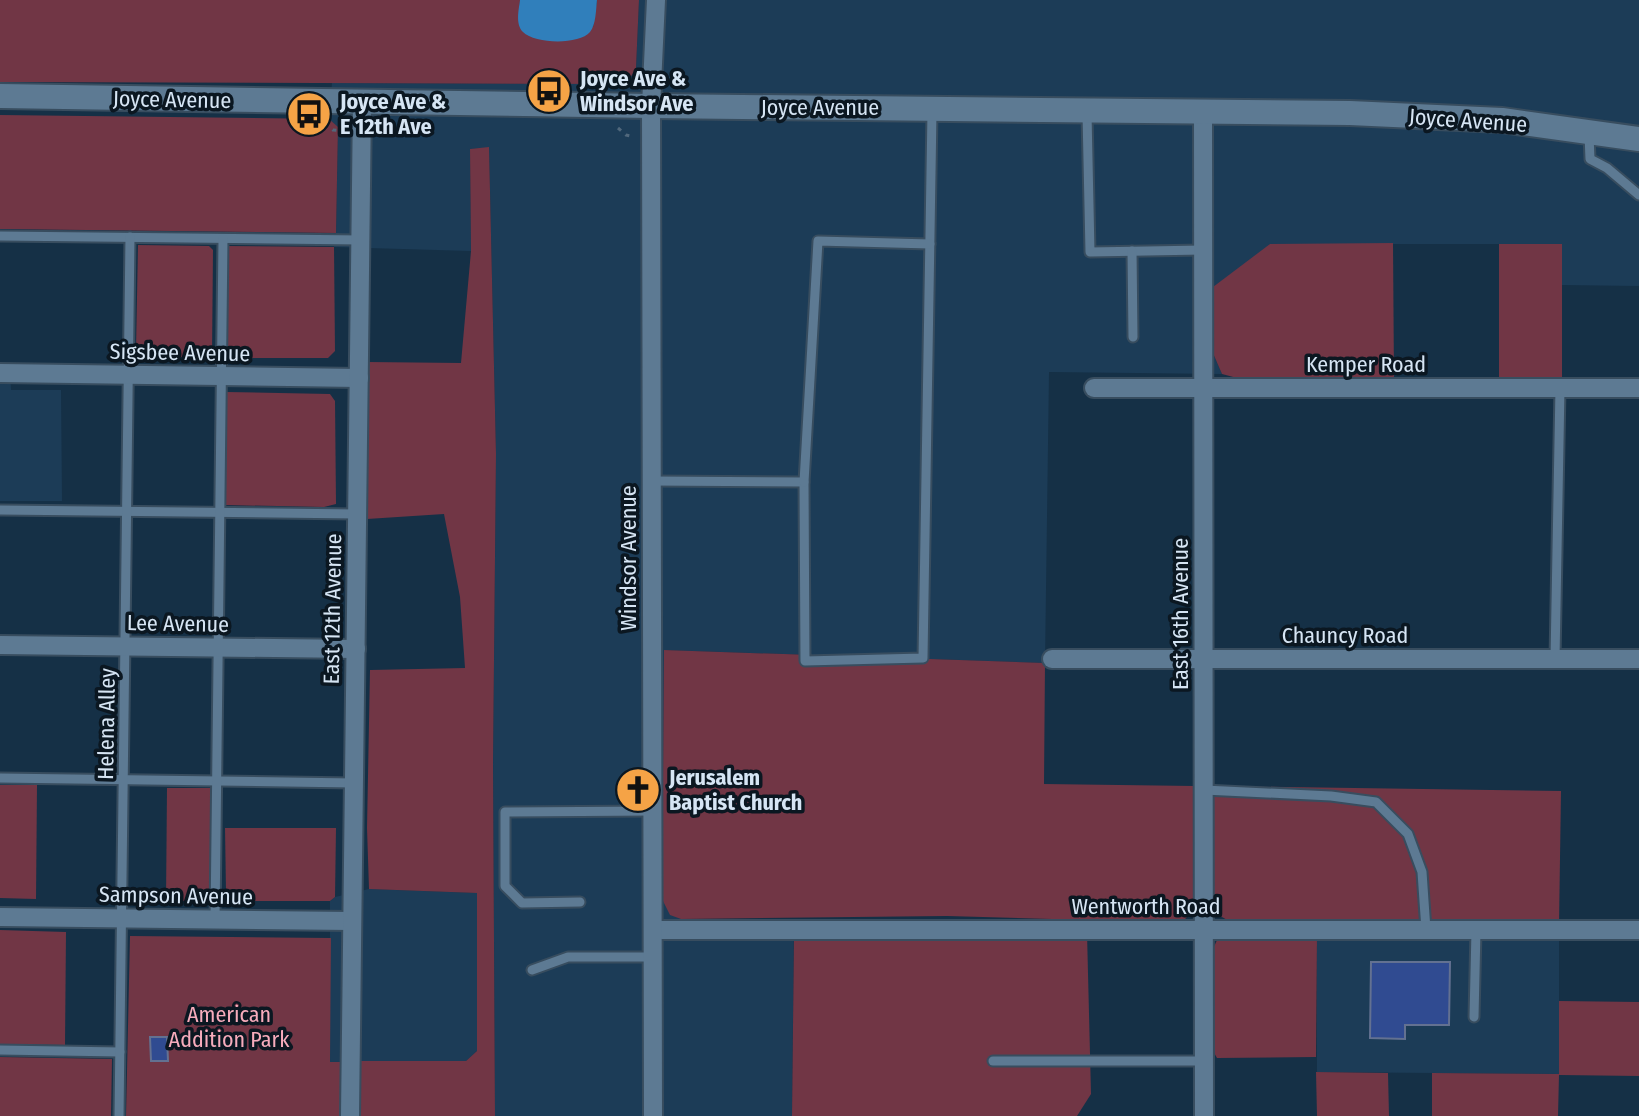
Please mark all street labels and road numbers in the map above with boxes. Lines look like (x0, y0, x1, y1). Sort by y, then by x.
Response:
street label: Joyce Avenue (113, 85, 231, 114)
street label: Joyce Avenue (761, 94, 879, 121)
street label: Joyce Avenue (1408, 103, 1528, 138)
street label: Sigsbee Avenue (109, 338, 251, 367)
street label: Kemper Road (1306, 351, 1426, 378)
street label: Windsor Avenue (615, 485, 642, 631)
street label: East 12th Avenue (318, 533, 347, 685)
street label: East 16th Avenue (1167, 538, 1194, 690)
street label: Lee Avenue (127, 609, 229, 638)
street label: Chauncy Road (1282, 622, 1408, 649)
street label: Helena Alley (92, 668, 121, 780)
street label: Sampson Avenue (99, 881, 253, 910)
street label: Wentworth Road (1071, 893, 1221, 920)

